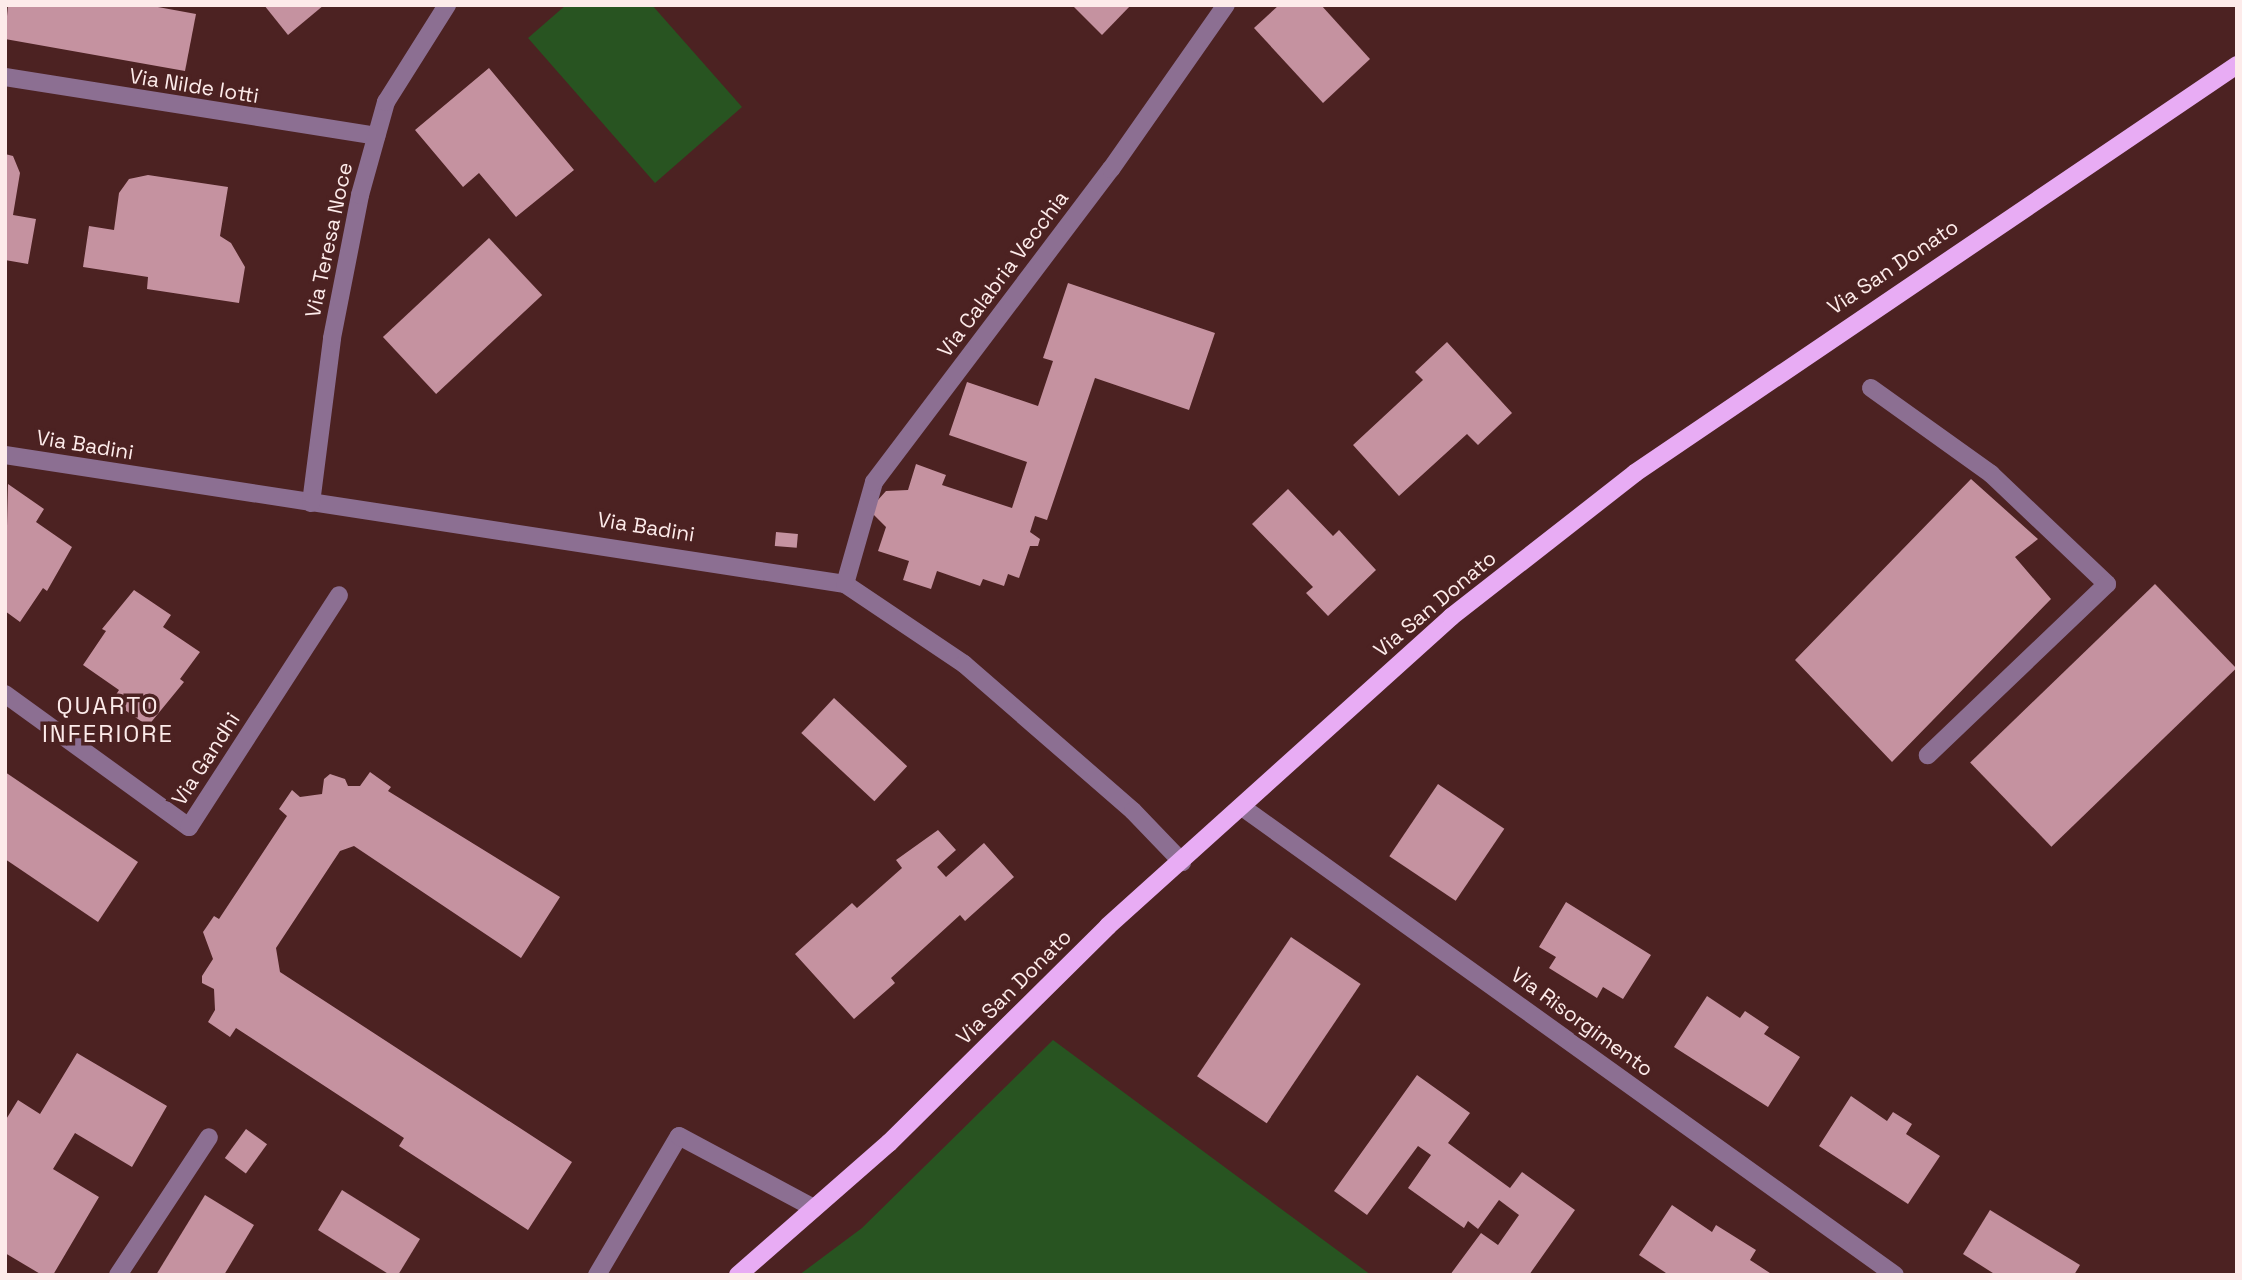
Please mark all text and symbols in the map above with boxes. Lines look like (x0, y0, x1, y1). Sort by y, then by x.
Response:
street label: Via Nilde Iotti (127, 63, 261, 109)
street label: Via Teresa Noce (300, 160, 358, 320)
street label: Via Calabria Vecchia (932, 186, 1074, 362)
street label: Via San Donato (1823, 214, 1963, 320)
street label: Via Badini (35, 425, 135, 465)
street label: Via Badini (596, 507, 696, 547)
street label: Via San Donato (1369, 545, 1501, 663)
district label: QUARTO INFERIORE (43, 692, 173, 748)
street label: Via Gandhi (167, 708, 245, 810)
street label: Via San Donato (951, 924, 1077, 1050)
street label: Via Risorgimento (1506, 962, 1658, 1082)

